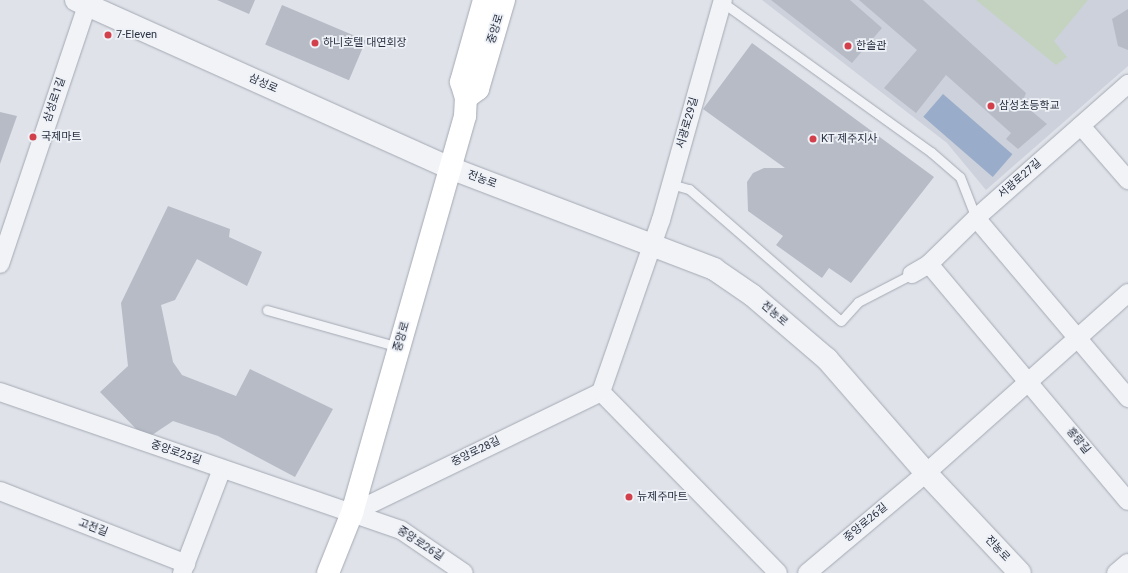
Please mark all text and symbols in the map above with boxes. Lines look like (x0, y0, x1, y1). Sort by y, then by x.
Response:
street label: 중앙로 (485, 13, 507, 45)
place label: 7-Eleven (116, 28, 157, 42)
marker: 7-Eleven (103, 30, 113, 40)
place label: 하니호텔 대연회장 (323, 36, 407, 50)
marker: 하니호텔 대연회장 (310, 38, 320, 48)
place label: 한솔관 (856, 39, 886, 53)
marker: 한솔관 (843, 41, 853, 51)
street label: 삼성로 (246, 72, 280, 96)
street label: 삼성로1길 (41, 76, 69, 124)
street label: 서광로29길 (674, 96, 702, 150)
place label: 삼성초등학교 (999, 99, 1060, 113)
marker: 삼성초등학교 (986, 101, 996, 111)
place label: 국제마트 (41, 130, 81, 144)
marker: 국제마트 (28, 132, 38, 142)
place label: KT 제주지사 (821, 132, 878, 146)
marker: KT 제주지사 (808, 134, 818, 144)
street label: 서광로27길 (996, 157, 1044, 201)
street label: 전농로 (465, 169, 499, 191)
street label: 전농로 (758, 299, 790, 329)
street label: 중앙로 (391, 321, 413, 353)
street label: 홍랑길 (1063, 425, 1093, 457)
street label: 중앙로28길 (449, 434, 503, 470)
street label: 중앙로25길 (149, 438, 203, 468)
place label: 뉴제주마트 (637, 490, 688, 504)
marker: 뉴제주마트 (624, 492, 634, 502)
street label: 중앙로26길 (842, 501, 890, 545)
street label: 고전길 (76, 516, 110, 540)
street label: 중앙로26길 (394, 524, 446, 564)
street label: 전농로 (982, 533, 1012, 565)

